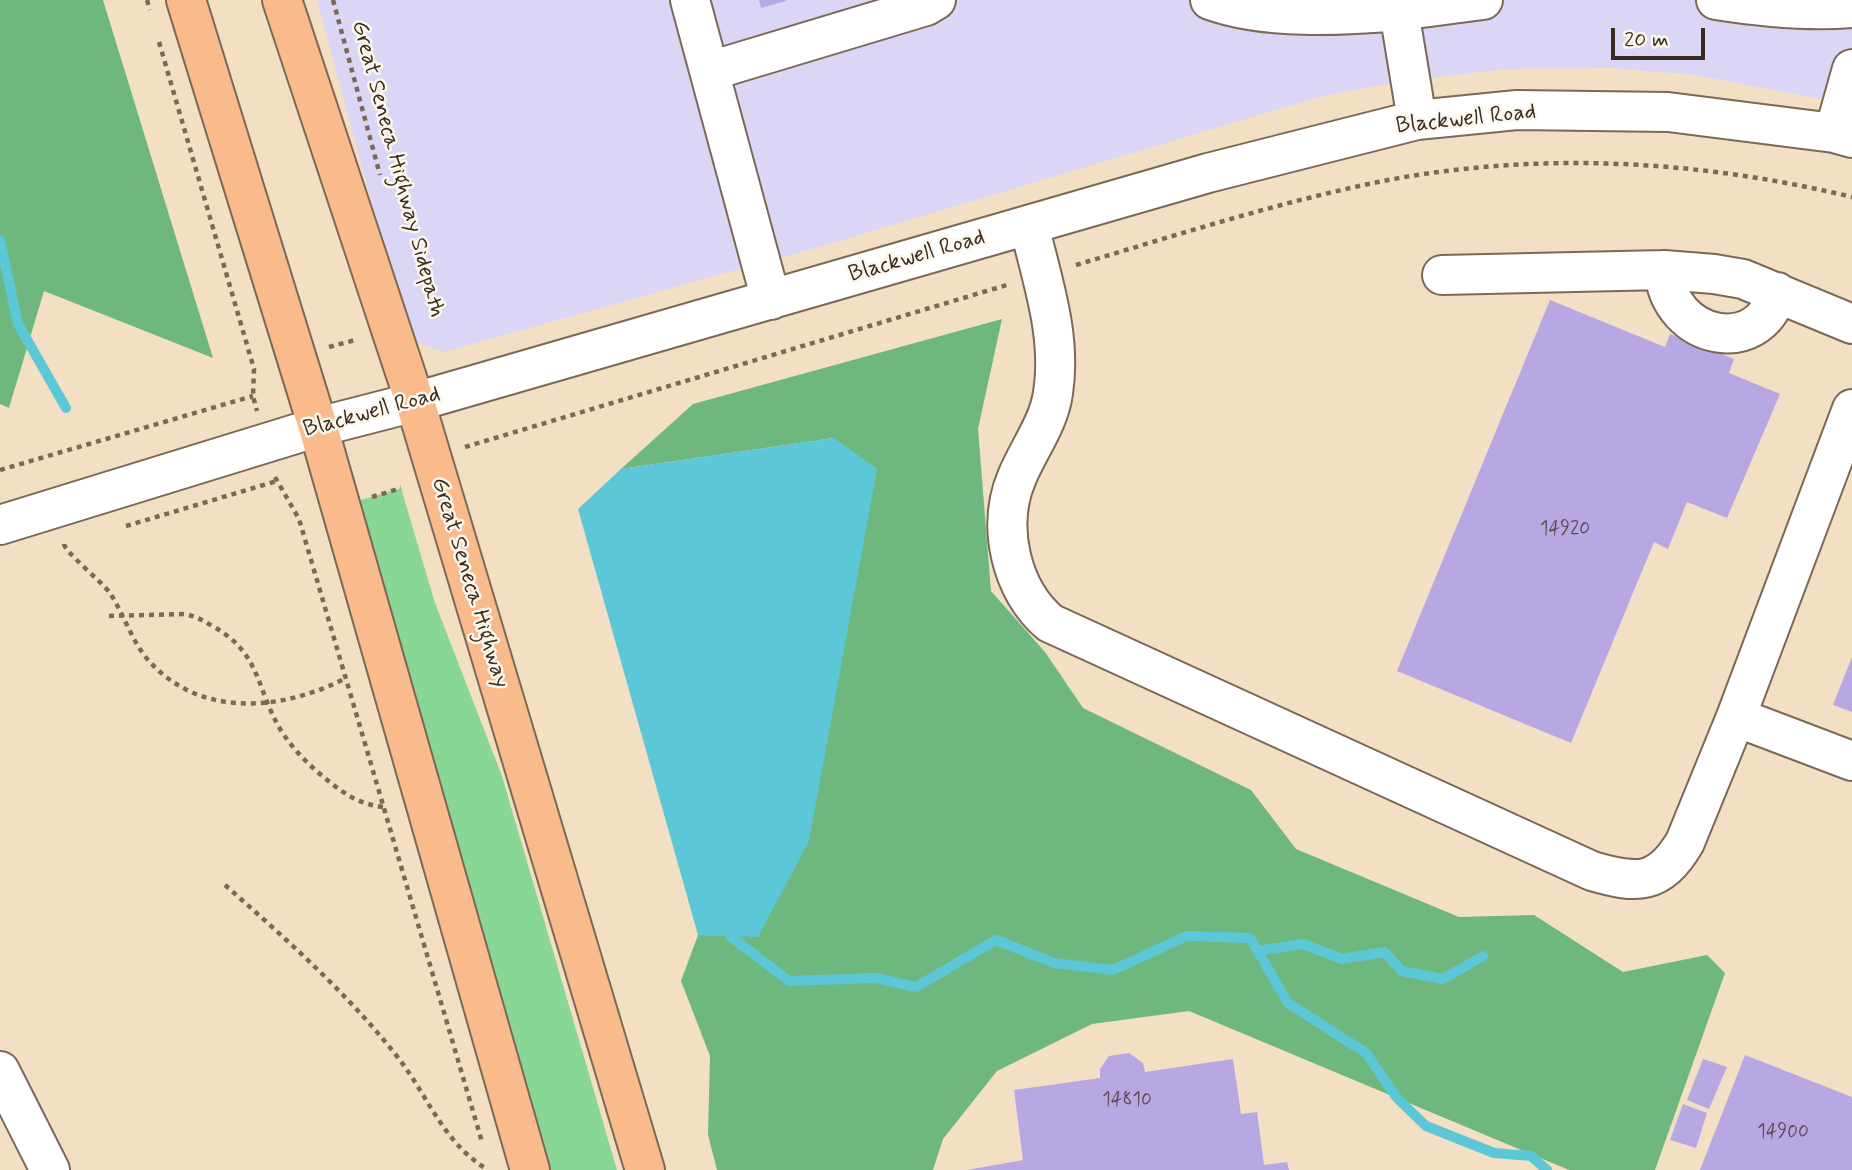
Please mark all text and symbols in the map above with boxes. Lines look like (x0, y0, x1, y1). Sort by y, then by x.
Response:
scale bar (1614, 14, 1708, 58)
street label: Great Seneca Highway Sidepath (344, 18, 450, 320)
text: 20 m (1624, 26, 1669, 54)
street label: Blackwell Road (1395, 99, 1537, 141)
street label: Blackwell Road (846, 224, 988, 290)
street label: Blackwell Road (301, 381, 443, 445)
street label: Great Seneca Highway (424, 474, 514, 692)
house number: 14920 (1540, 519, 1590, 541)
house number: 14810 (1102, 1090, 1152, 1112)
house number: 14900 (1757, 1122, 1809, 1144)

